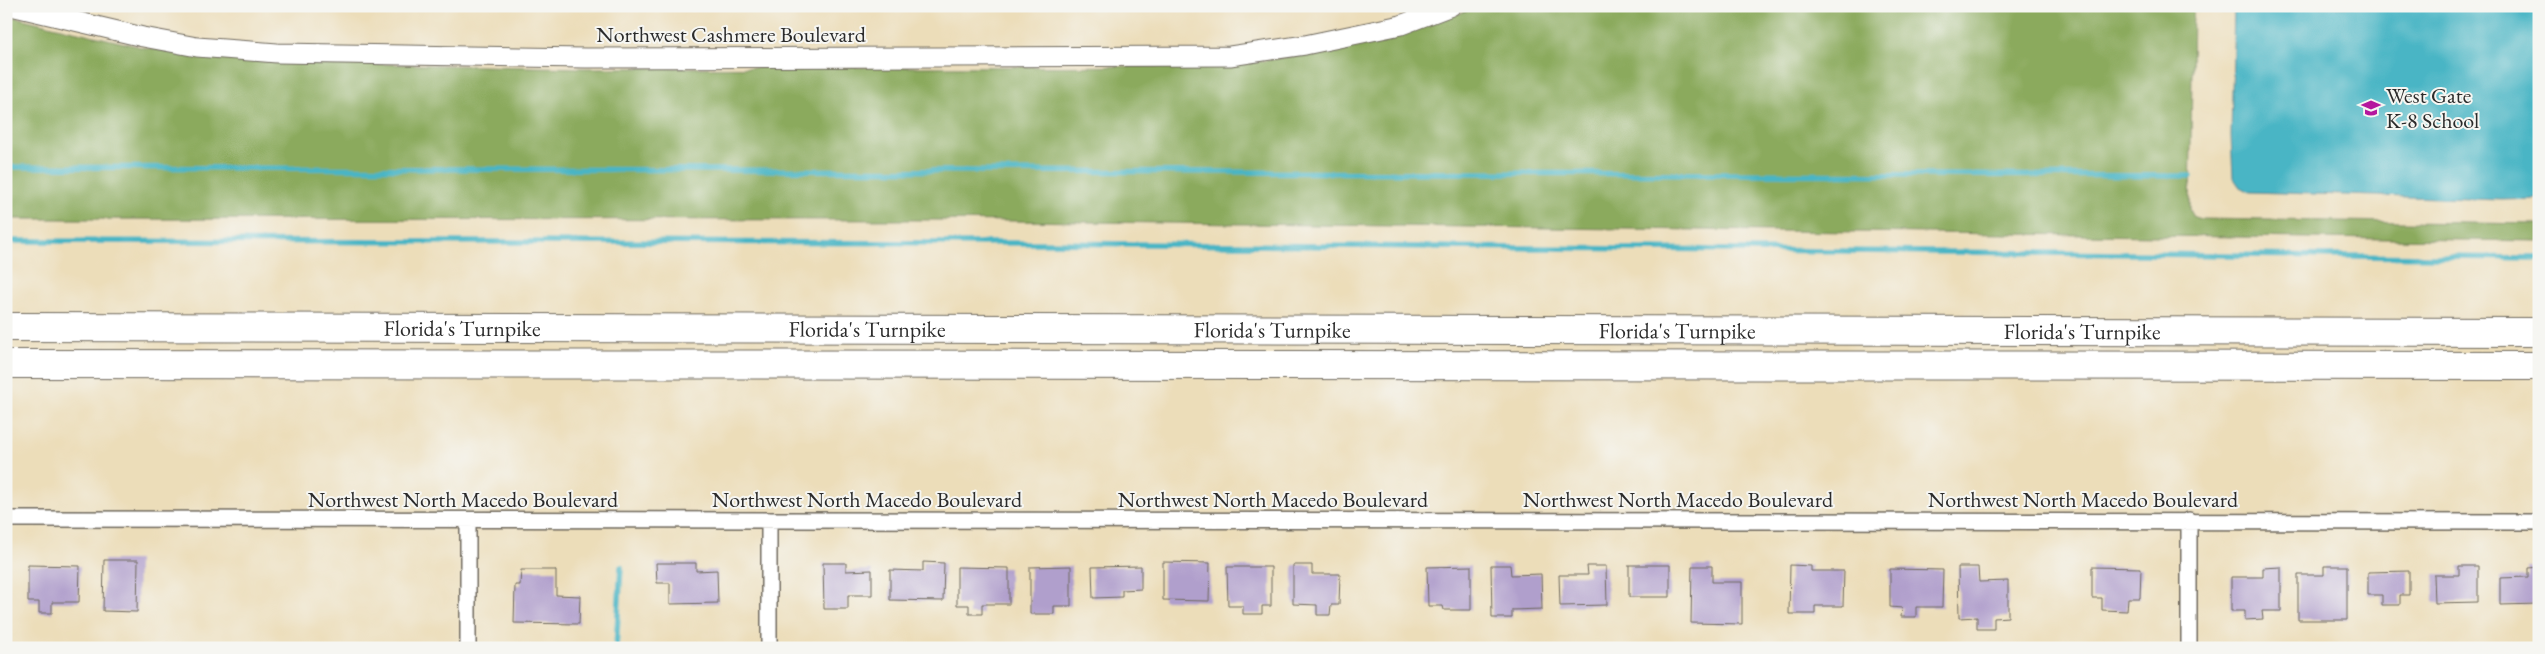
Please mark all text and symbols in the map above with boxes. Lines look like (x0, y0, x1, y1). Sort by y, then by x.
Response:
street label: Northwest Cashmere Boulevard (596, 20, 867, 49)
place label: West Gate K-8 School (2386, 81, 2479, 135)
school or university icon: West Gate K-8 School (2360, 97, 2382, 119)
street label: Florida's Turnpike (383, 314, 541, 343)
street label: Florida's Turnpike (788, 315, 946, 344)
street label: Florida's Turnpike (1193, 315, 1351, 345)
street label: Florida's Turnpike (1598, 316, 1756, 345)
street label: Florida's Turnpike (2003, 317, 2161, 346)
street label: Northwest North Macedo Boulevard (308, 485, 619, 514)
street label: Northwest North Macedo Boulevard (712, 485, 1023, 514)
street label: Northwest North Macedo Boulevard (1118, 485, 1429, 514)
street label: Northwest North Macedo Boulevard (1523, 485, 1834, 514)
street label: Northwest North Macedo Boulevard (1928, 485, 2239, 514)

